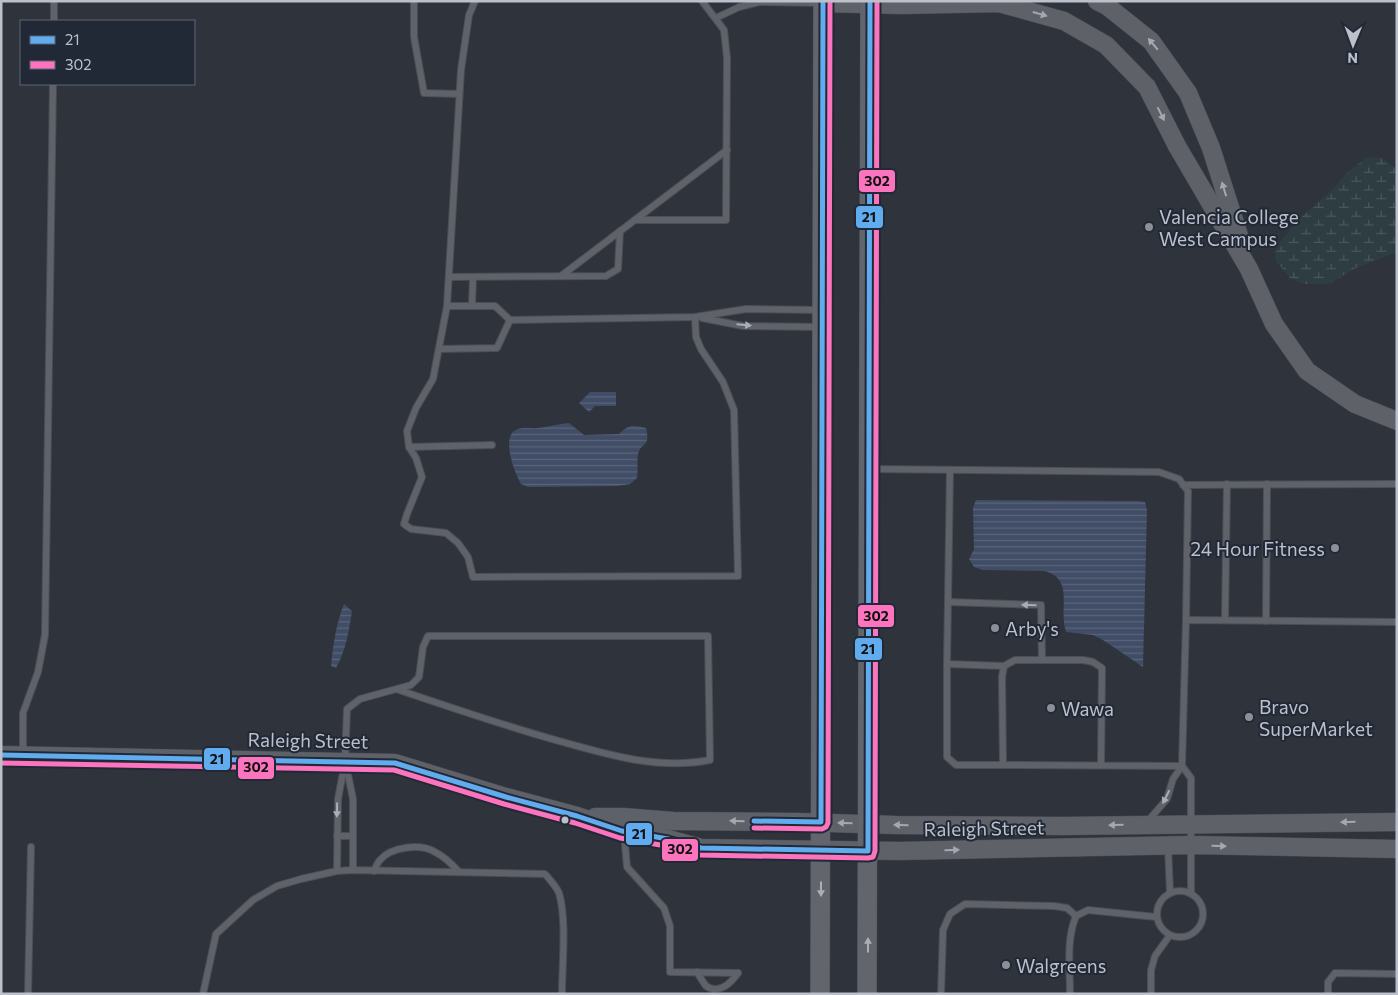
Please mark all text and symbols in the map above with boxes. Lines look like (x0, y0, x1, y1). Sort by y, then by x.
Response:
one-way arrow (1032, 10, 1048, 18)
legend (20, 20, 195, 85)
north arrow (1328, 20, 1378, 70)
text: 21 (65, 30, 80, 48)
one-way arrow (1147, 38, 1158, 51)
text: N (1347, 50, 1358, 67)
text: 302 (65, 55, 92, 73)
one-way arrow (1157, 107, 1165, 121)
line badge: 302 (858, 169, 896, 193)
text: 302 (864, 172, 890, 189)
one-way arrow (1220, 181, 1227, 196)
line badge: 21 (855, 205, 884, 229)
place label: Valencia College West Campus (1159, 205, 1299, 250)
text: 21 (862, 208, 876, 225)
marker: Valencia College West Campus (1143, 221, 1155, 233)
one-way arrow (736, 321, 752, 329)
place label: 24 Hour Fitness (1191, 537, 1325, 560)
marker: 24 Hour Fitness (1329, 542, 1341, 554)
one-way arrow (1021, 600, 1037, 608)
line badge: 302 (857, 604, 895, 628)
text: 302 (863, 607, 889, 624)
place label: Arby's (1005, 617, 1059, 640)
marker: Arby's (989, 622, 1001, 634)
line badge: 21 (854, 637, 883, 661)
text: 21 (861, 640, 875, 657)
place label: Bravo SuperMarket (1259, 695, 1373, 740)
place label: Wawa (1061, 697, 1114, 720)
marker: Wawa (1045, 702, 1057, 714)
marker: Bravo SuperMarket (1243, 711, 1255, 723)
street label: Raleigh Street (247, 727, 369, 753)
line badge: 21 (203, 747, 231, 771)
text: 21 (210, 750, 224, 767)
line badge: 302 (237, 756, 275, 780)
text: 302 (243, 758, 269, 775)
one-way arrow (1162, 790, 1170, 804)
one-way arrow (333, 802, 341, 818)
unlabelled marker (560, 815, 570, 825)
street label: Raleigh Street (923, 815, 1045, 841)
one-way arrow (729, 817, 745, 825)
one-way arrow (836, 819, 852, 827)
one-way arrow (1340, 819, 1356, 827)
one-way arrow (892, 821, 908, 829)
one-way arrow (1107, 821, 1123, 829)
line badge: 21 (625, 822, 653, 846)
text: 21 (632, 825, 646, 842)
line badge: 302 (661, 838, 699, 862)
text: 302 (667, 840, 693, 857)
one-way arrow (1212, 842, 1228, 850)
one-way arrow (944, 846, 960, 854)
one-way arrow (817, 881, 825, 897)
one-way arrow (864, 937, 872, 953)
place label: Walgreens (1016, 954, 1106, 977)
marker: Walgreens (1000, 959, 1012, 971)

